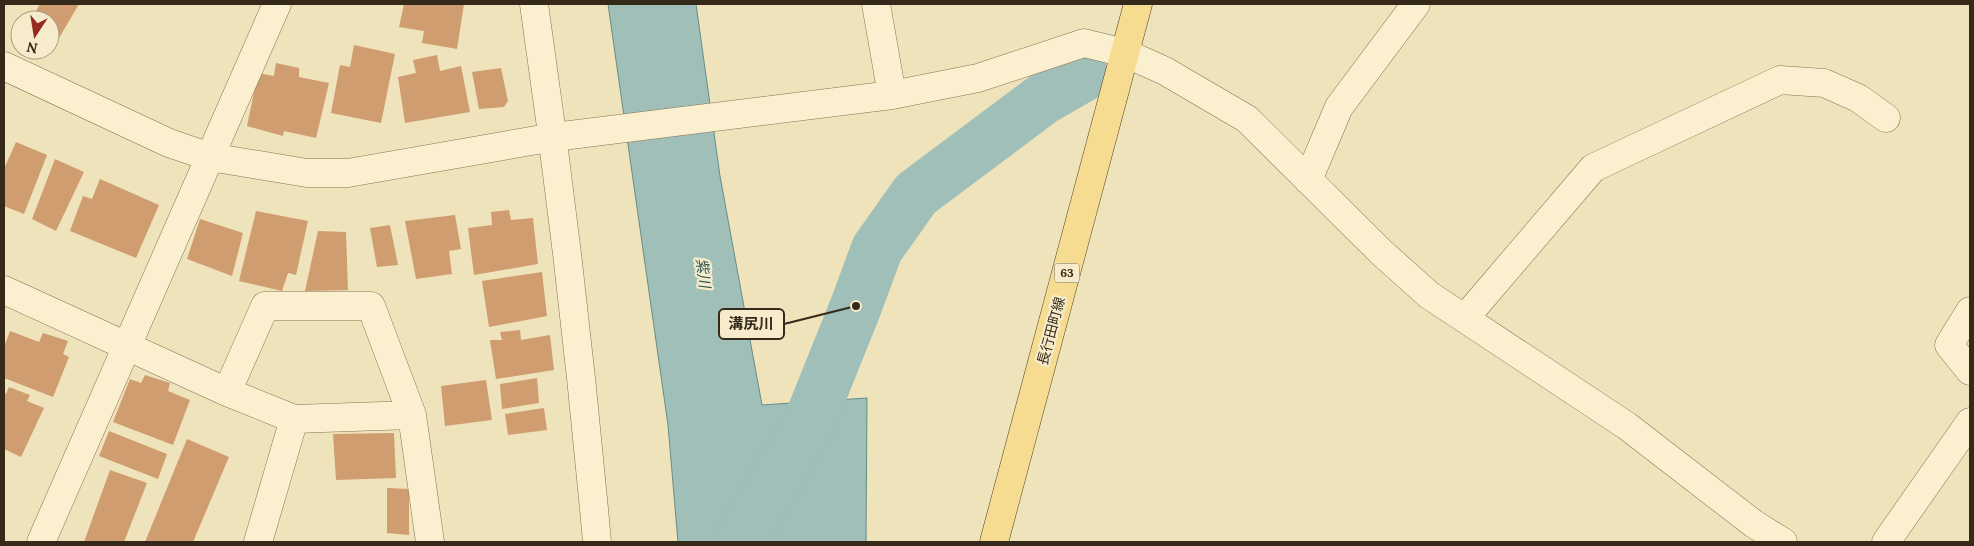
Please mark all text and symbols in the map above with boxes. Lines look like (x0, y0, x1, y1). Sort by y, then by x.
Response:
north arrow (10, 10, 60, 60)
text: N (25, 38, 39, 58)
water label: 紫川 (692, 257, 715, 291)
road number: 63 (1054, 264, 1080, 282)
street label: 長行田町線 (1033, 295, 1069, 367)
callout: 溝尻川 (719, 309, 784, 339)
text: 溝尻川 (728, 314, 774, 333)

